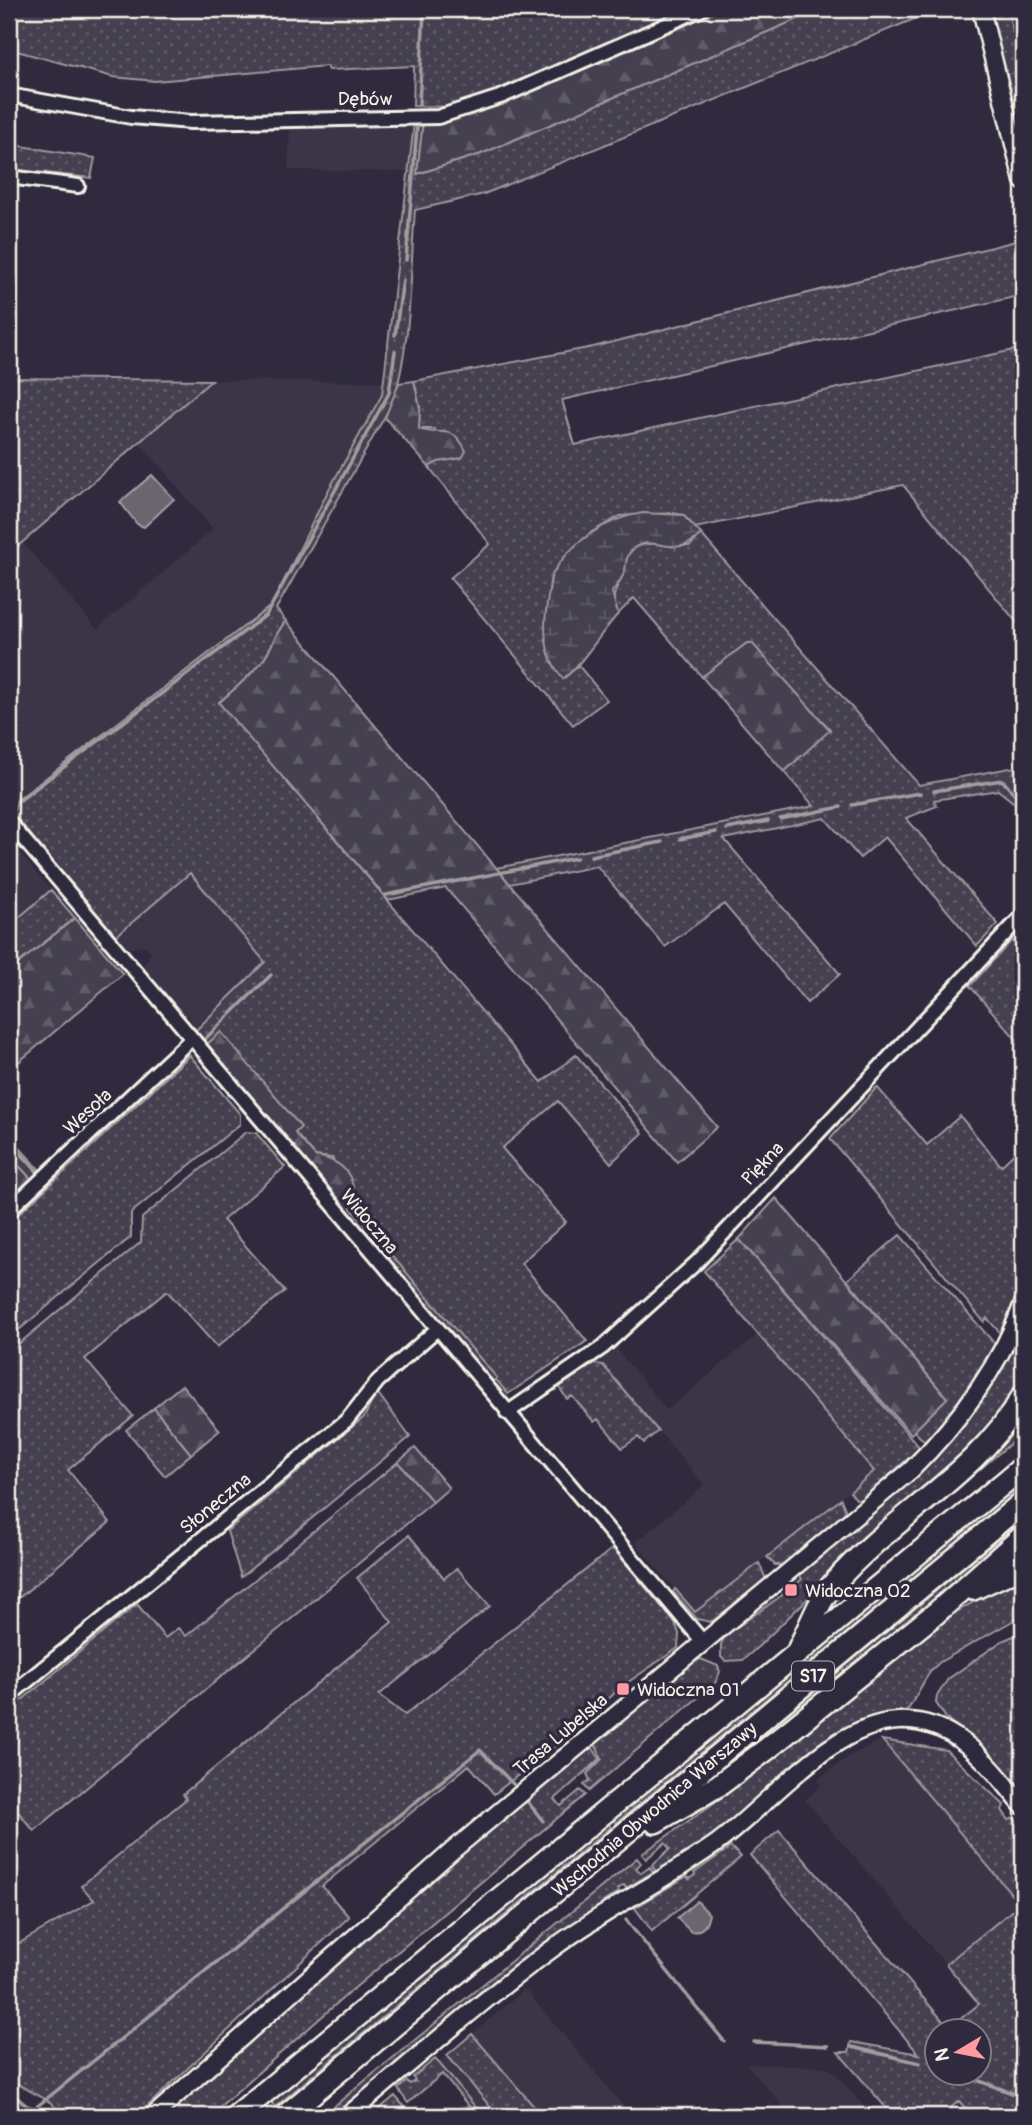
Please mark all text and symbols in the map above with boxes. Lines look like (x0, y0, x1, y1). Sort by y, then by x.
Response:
street label: Dębów (338, 87, 392, 111)
street label: Wesoła (58, 1083, 117, 1140)
street label: Piękna (736, 1137, 789, 1191)
street label: Widoczna (335, 1184, 404, 1259)
street label: Słoneczna (175, 1468, 256, 1540)
place label: Widoczna 02 (805, 1579, 911, 1603)
marker: Widoczna 02 (783, 1582, 799, 1598)
road number: S17 (792, 1661, 834, 1690)
place label: Widoczna 01 (637, 1678, 739, 1702)
marker: Widoczna 01 (615, 1681, 631, 1697)
street label: Trasa Lubelska (509, 1688, 613, 1781)
street label: Wschodnia Obwodnica Warszawy (547, 1717, 762, 1903)
north arrow (923, 2016, 993, 2086)
text: N (929, 2046, 955, 2063)

